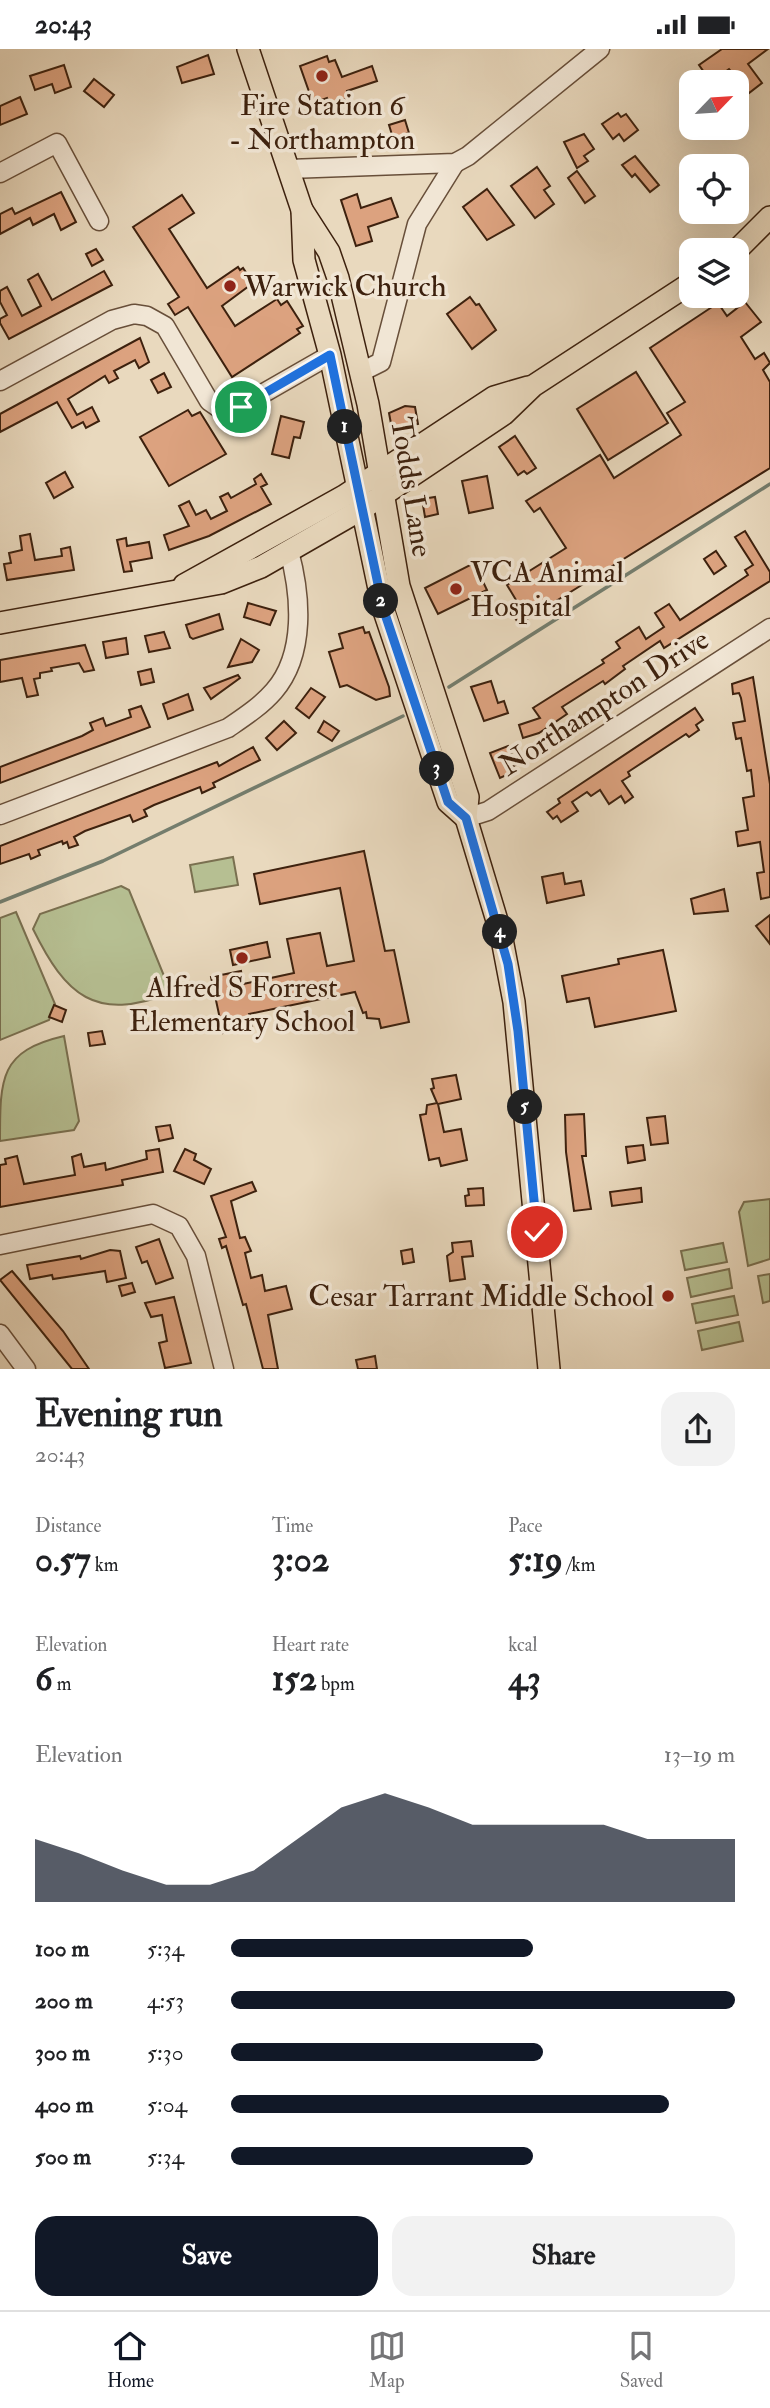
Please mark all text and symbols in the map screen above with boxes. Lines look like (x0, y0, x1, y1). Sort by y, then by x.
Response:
text: 20:43 (35, 9, 92, 41)
marker: Fire Station 6 - Northampton (314, 68, 330, 84)
north arrow (679, 70, 749, 140)
map controls (679, 70, 749, 308)
place label: Fire Station 6 - Northampton (229, 87, 415, 158)
button: locate (679, 154, 749, 224)
button: layers (679, 238, 749, 308)
place label: Warwick Church (243, 268, 447, 305)
marker: Warwick Church (222, 278, 238, 294)
pin (211, 377, 271, 437)
icon: arrive (222, 388, 260, 426)
pin: 1 (328, 409, 362, 445)
text: 1 (341, 414, 348, 438)
street label: Todds Lane (382, 415, 441, 560)
place label: VCA Animal Hospital (470, 554, 624, 625)
marker: VCA Animal Hospital (448, 581, 464, 597)
pin: 2 (364, 583, 398, 619)
text: 2 (376, 588, 385, 612)
street label: Northampton Drive (493, 621, 716, 784)
pin: 3 (420, 751, 454, 787)
text: 3 (433, 756, 440, 780)
pin: 4 (482, 915, 518, 949)
text: 4 (494, 919, 505, 943)
marker: Alfred S Forrest Elementary School (234, 950, 250, 966)
place label: Alfred S Forrest Elementary School (129, 969, 356, 1040)
pin: 5 (508, 1089, 542, 1125)
text: 5 (520, 1094, 529, 1118)
pin (507, 1202, 567, 1262)
icon: check (518, 1213, 556, 1251)
place label: Cesar Tarrant Middle School (308, 1278, 654, 1315)
marker: Cesar Tarrant Middle School (660, 1288, 676, 1304)
text: Evening run (35, 1390, 223, 1438)
button: share (661, 1392, 735, 1466)
text: 20:43 (35, 1440, 85, 1469)
text: Distance (35, 1514, 101, 1538)
text: Time (272, 1514, 313, 1538)
text: Pace (508, 1514, 542, 1538)
text: 0.57 (35, 1538, 91, 1582)
text: 3:02 (272, 1538, 329, 1582)
text: 5:19 (508, 1538, 563, 1582)
text: km (91, 1553, 118, 1577)
text: /km (563, 1553, 595, 1577)
text: Elevation (35, 1633, 107, 1657)
text: Heart rate (272, 1633, 349, 1657)
text: kcal (508, 1633, 537, 1657)
text: 6 (35, 1657, 53, 1701)
text: 152 (272, 1657, 317, 1701)
text: 43 (508, 1657, 541, 1701)
text: m (53, 1672, 71, 1696)
text: bpm (317, 1672, 355, 1696)
text: Elevation (35, 1740, 123, 1769)
text: 13–19 m (664, 1740, 735, 1769)
text: 100 m (35, 1934, 89, 1963)
text: 5:34 (147, 1934, 184, 1963)
text: 200 m (35, 1986, 93, 2015)
text: 4:53 (147, 1986, 184, 2015)
text: 300 m (35, 2038, 90, 2067)
text: 5:30 (147, 2038, 183, 2067)
text: 400 m (35, 2090, 94, 2119)
text: 5:04 (147, 2090, 187, 2119)
text: 500 m (35, 2142, 91, 2171)
text: 5:34 (147, 2142, 184, 2171)
button: Save (35, 2216, 378, 2296)
button: Share (392, 2216, 735, 2296)
tab: Home (107, 2327, 154, 2393)
tab: Map (368, 2327, 406, 2393)
tab: Saved (620, 2327, 663, 2393)

